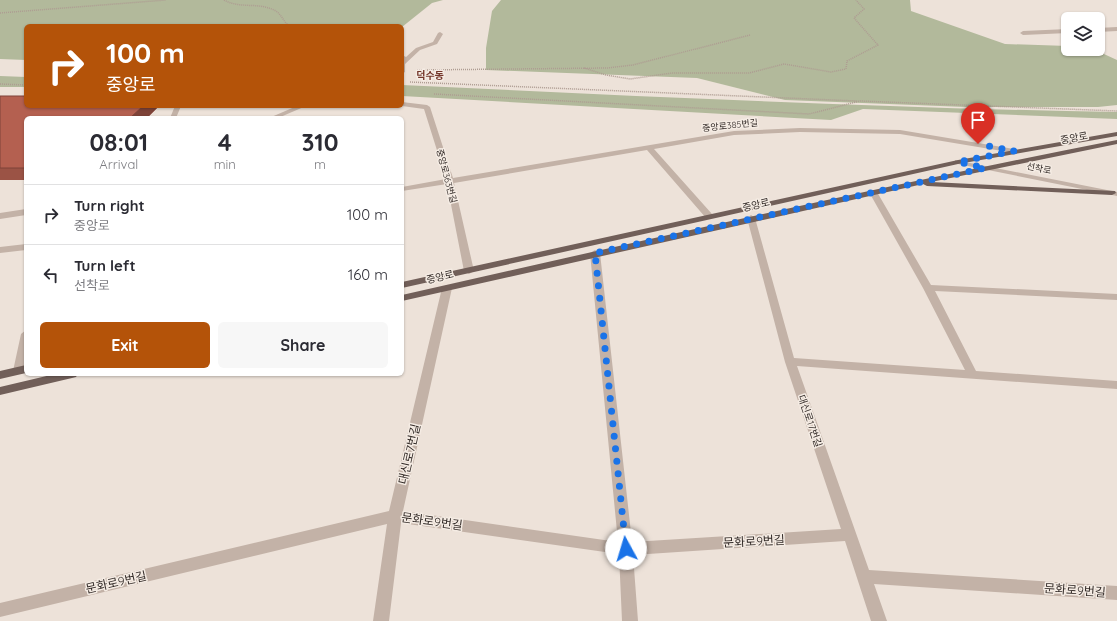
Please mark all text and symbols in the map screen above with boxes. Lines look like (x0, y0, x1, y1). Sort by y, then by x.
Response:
map controls (1061, 12, 1105, 56)
button: layers (1061, 12, 1105, 56)
text: 100 m (106, 35, 185, 70)
icon: right (40, 40, 92, 92)
district label: 덕수동 (416, 69, 444, 82)
text: 중앙로 (106, 73, 156, 96)
pin (961, 103, 995, 144)
icon: arrive (967, 109, 989, 131)
street label: 중앙로385번길 (702, 117, 758, 133)
text: 08:01 (90, 127, 148, 157)
text: 4 (218, 127, 232, 157)
text: 310 (301, 127, 338, 157)
street label: 중앙로 (1059, 129, 1089, 147)
street label: 중앙로363번길 (434, 148, 460, 204)
text: Arrival (99, 156, 138, 172)
text: min (214, 156, 236, 172)
text: m (314, 156, 326, 172)
street label: 선착로 (1026, 160, 1052, 176)
text: Turn right (74, 196, 145, 215)
street label: 중앙로 (741, 196, 771, 214)
icon: right (40, 204, 62, 226)
text: 100 m (347, 205, 388, 224)
text: 중앙로 (74, 217, 110, 233)
text: Turn left (74, 256, 136, 275)
icon: left (40, 264, 62, 286)
text: 160 m (348, 265, 388, 284)
street label: 중앙로 (425, 268, 455, 286)
text: 선착로 (74, 277, 110, 293)
button: Exit (40, 322, 210, 368)
button: Share (218, 322, 388, 368)
street label: 대신로17번길 (795, 393, 825, 449)
street label: 대신로7번길 (395, 422, 423, 486)
street label: 문화로9번길 (400, 509, 464, 533)
position arrow (605, 528, 647, 570)
street label: 문화로9번길 (723, 532, 785, 550)
street label: 문화로9번길 (84, 568, 148, 596)
street label: 문화로9번길 (1044, 580, 1106, 600)

